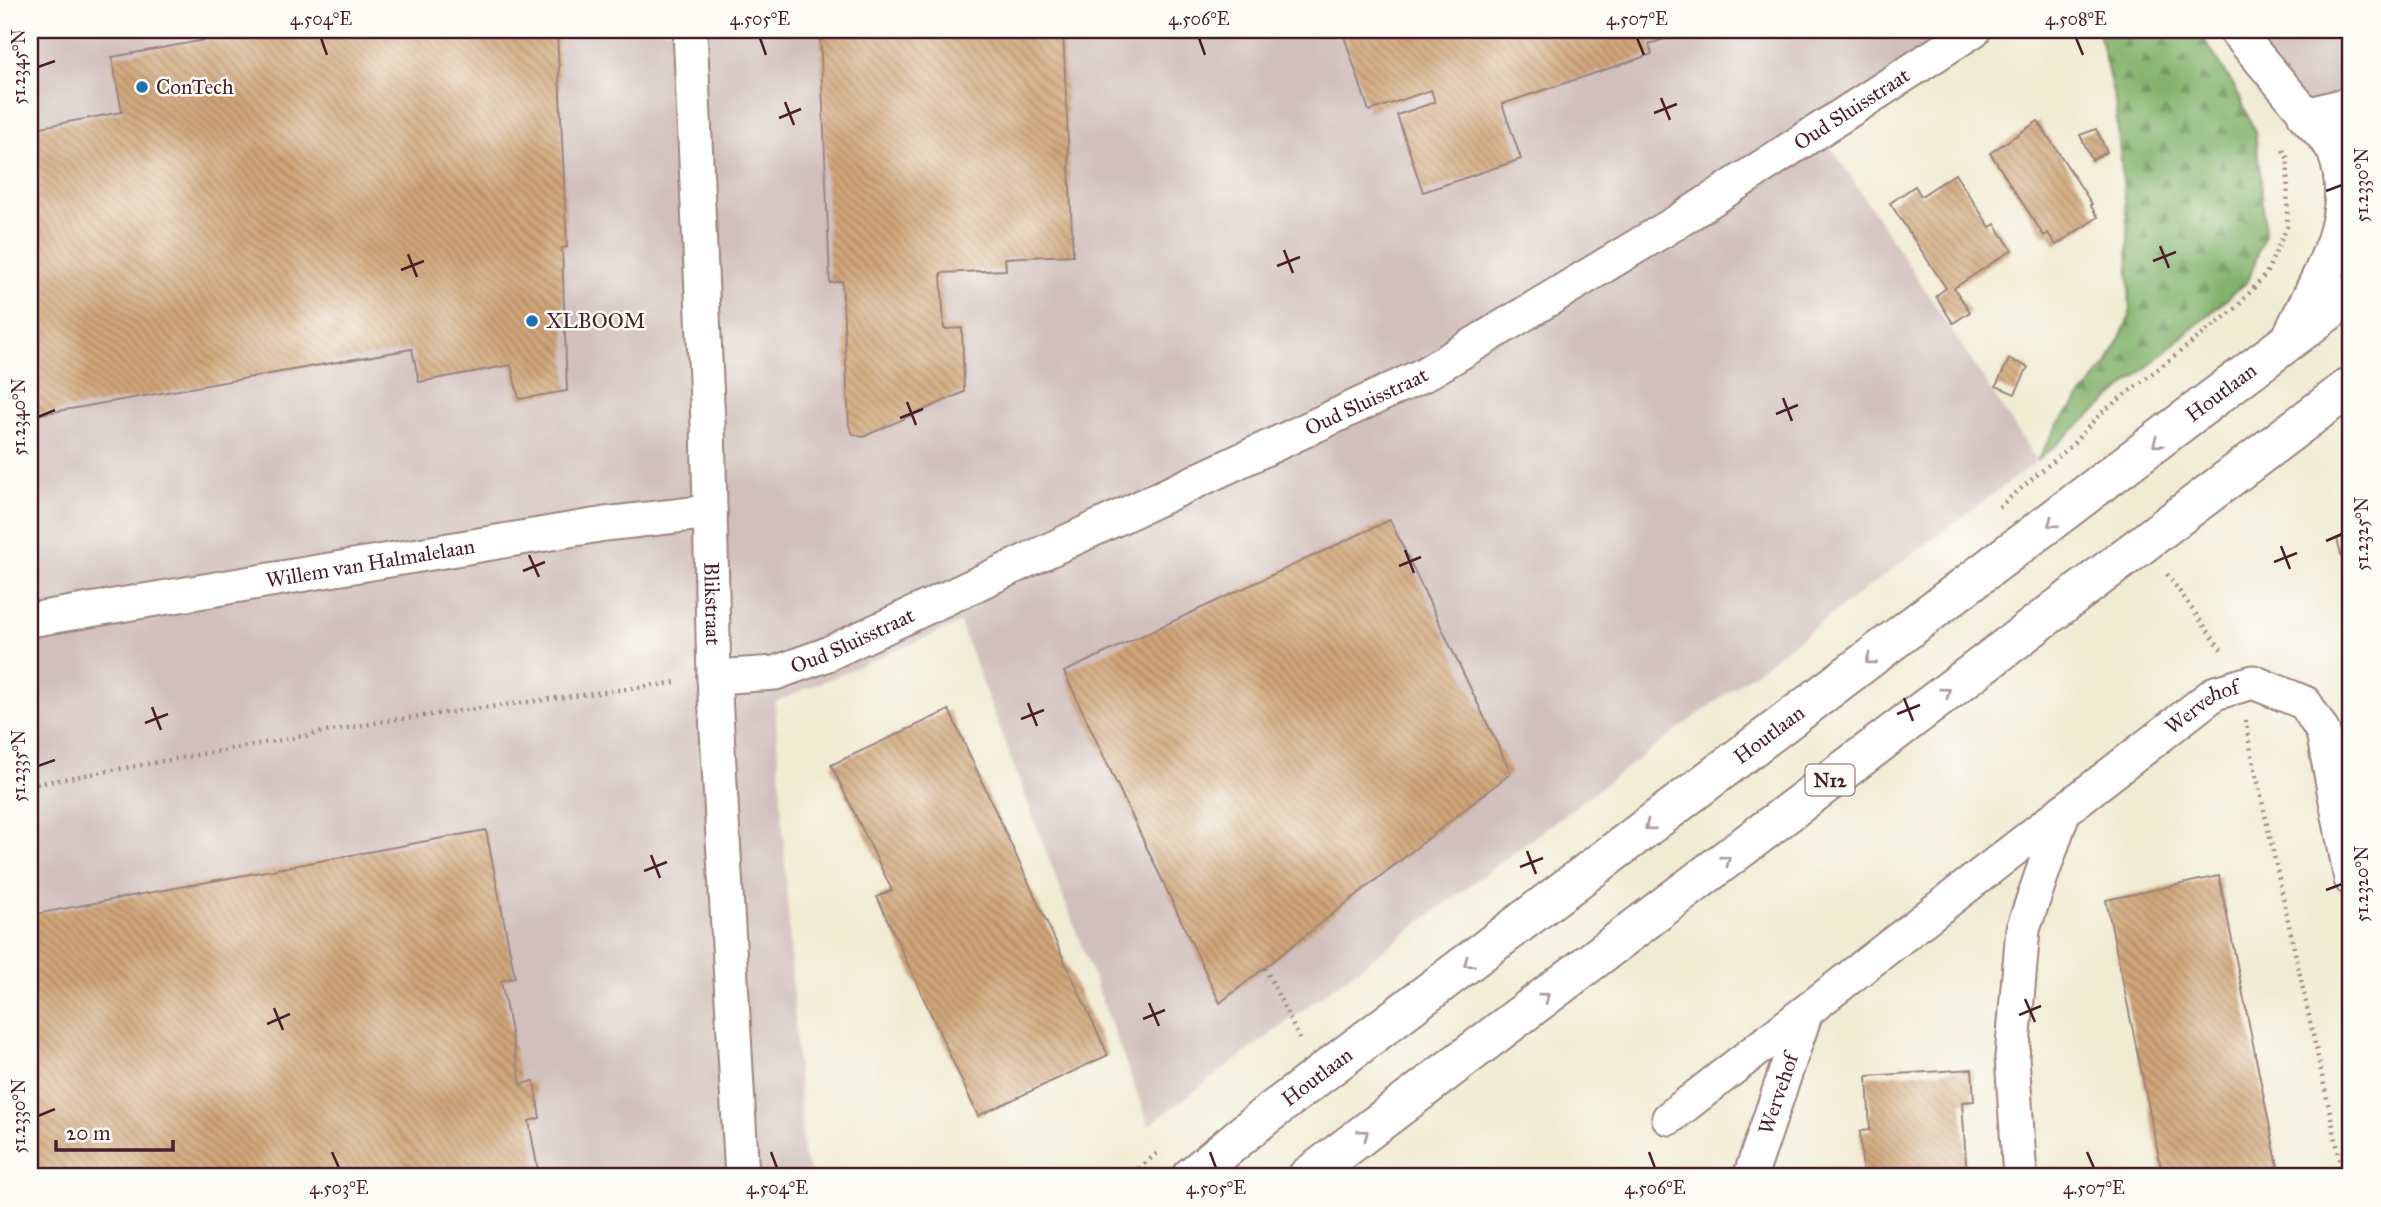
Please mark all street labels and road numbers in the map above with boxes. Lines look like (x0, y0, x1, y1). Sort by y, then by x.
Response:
street label: Oud Sluisstraat (1789, 62, 1915, 156)
street label: Houtlaan (2181, 357, 2262, 427)
street label: Oud Sluisstraat (1301, 362, 1433, 441)
street label: Willem van Halmalelaan (264, 533, 477, 593)
street label: Blikstraat (698, 562, 726, 646)
street label: Oud Sluisstraat (787, 602, 919, 679)
street label: Wervehof (2160, 673, 2244, 740)
street label: Houtlaan (1728, 699, 1810, 770)
road number: N12 (1806, 764, 1854, 796)
street label: Houtlaan (1276, 1042, 1358, 1112)
street label: Wervehof (1752, 1047, 1805, 1138)

